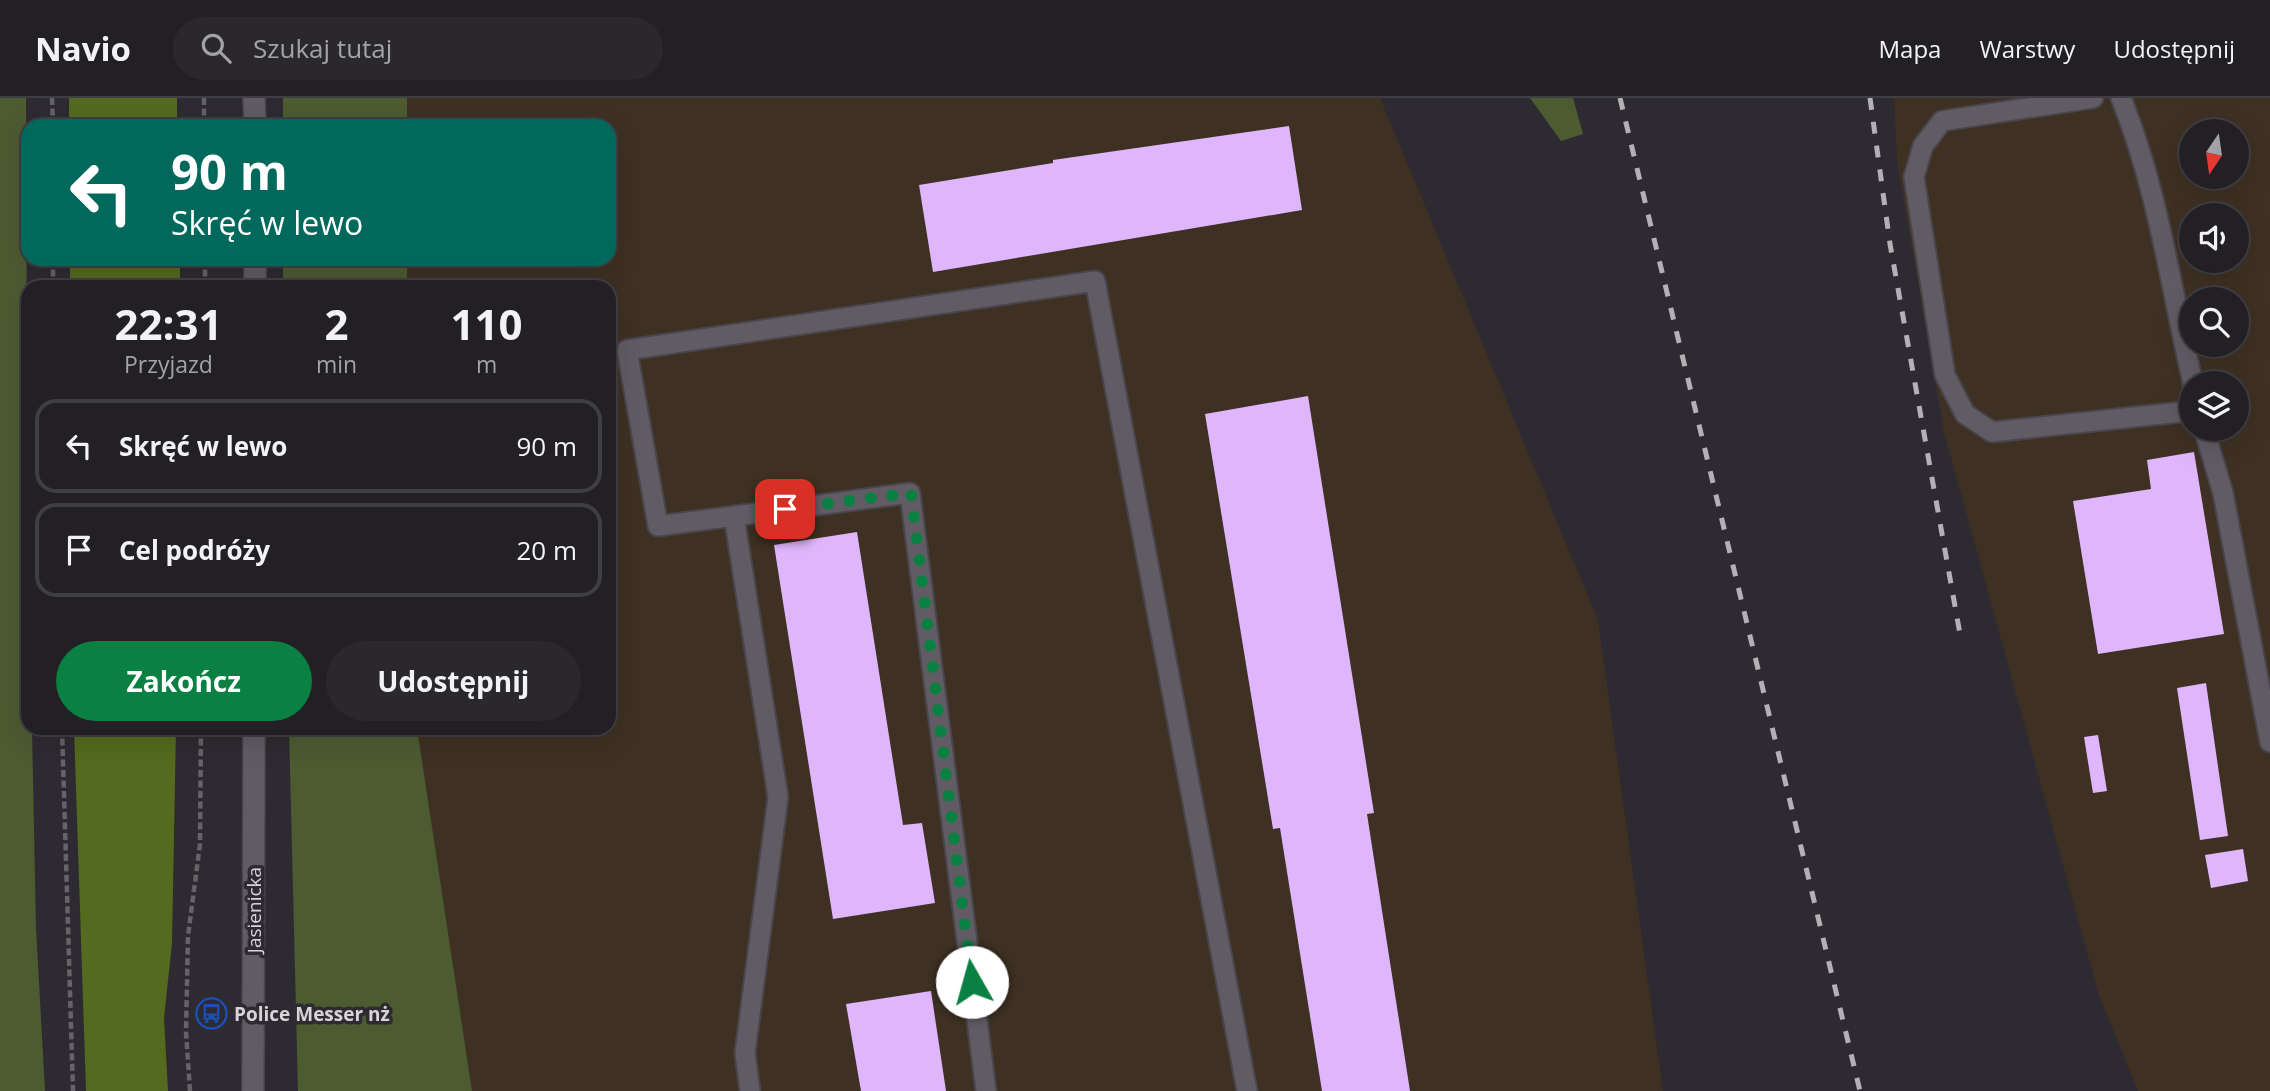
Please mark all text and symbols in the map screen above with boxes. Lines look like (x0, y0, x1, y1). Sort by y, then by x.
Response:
search box (173, 17, 663, 80)
text: Navio (35, 26, 131, 71)
icon: search (197, 29, 235, 67)
text: Szukaj tutaj (253, 30, 392, 66)
text: Mapa (1879, 32, 1941, 65)
text: Warstwy (1979, 32, 2075, 65)
text: Udostępnij (2113, 32, 2235, 65)
north arrow (2179, 119, 2249, 189)
map controls (2179, 119, 2249, 441)
text: 90 m (171, 138, 288, 204)
icon: left (56, 147, 147, 238)
text: Skręć w lewo (171, 201, 363, 244)
button: sound (2179, 203, 2249, 273)
button: search (2179, 287, 2249, 357)
text: 22:31 (114, 295, 222, 352)
text: 2 (324, 295, 349, 352)
text: 110 (451, 295, 523, 352)
text: Przyjazd (124, 348, 213, 380)
text: min (316, 348, 357, 380)
text: m (476, 348, 497, 380)
button: layers (2179, 371, 2249, 441)
icon: left (60, 427, 98, 465)
text: Skręć w lewo (119, 428, 287, 464)
text: 90 m (516, 428, 577, 464)
pin (755, 479, 815, 539)
icon: arrive (766, 490, 804, 528)
icon: arrive (60, 531, 98, 569)
text: Cel podróży (119, 532, 270, 568)
text: 20 m (516, 532, 577, 568)
button: Zakończ (56, 641, 312, 721)
button: Udostępnij (326, 641, 581, 721)
street label: Jasienicka (241, 867, 267, 955)
position arrow (935, 945, 1009, 1019)
bus stop icon: Police Messer nż (194, 997, 228, 1031)
place label: Police Messer nż (234, 1001, 390, 1027)

